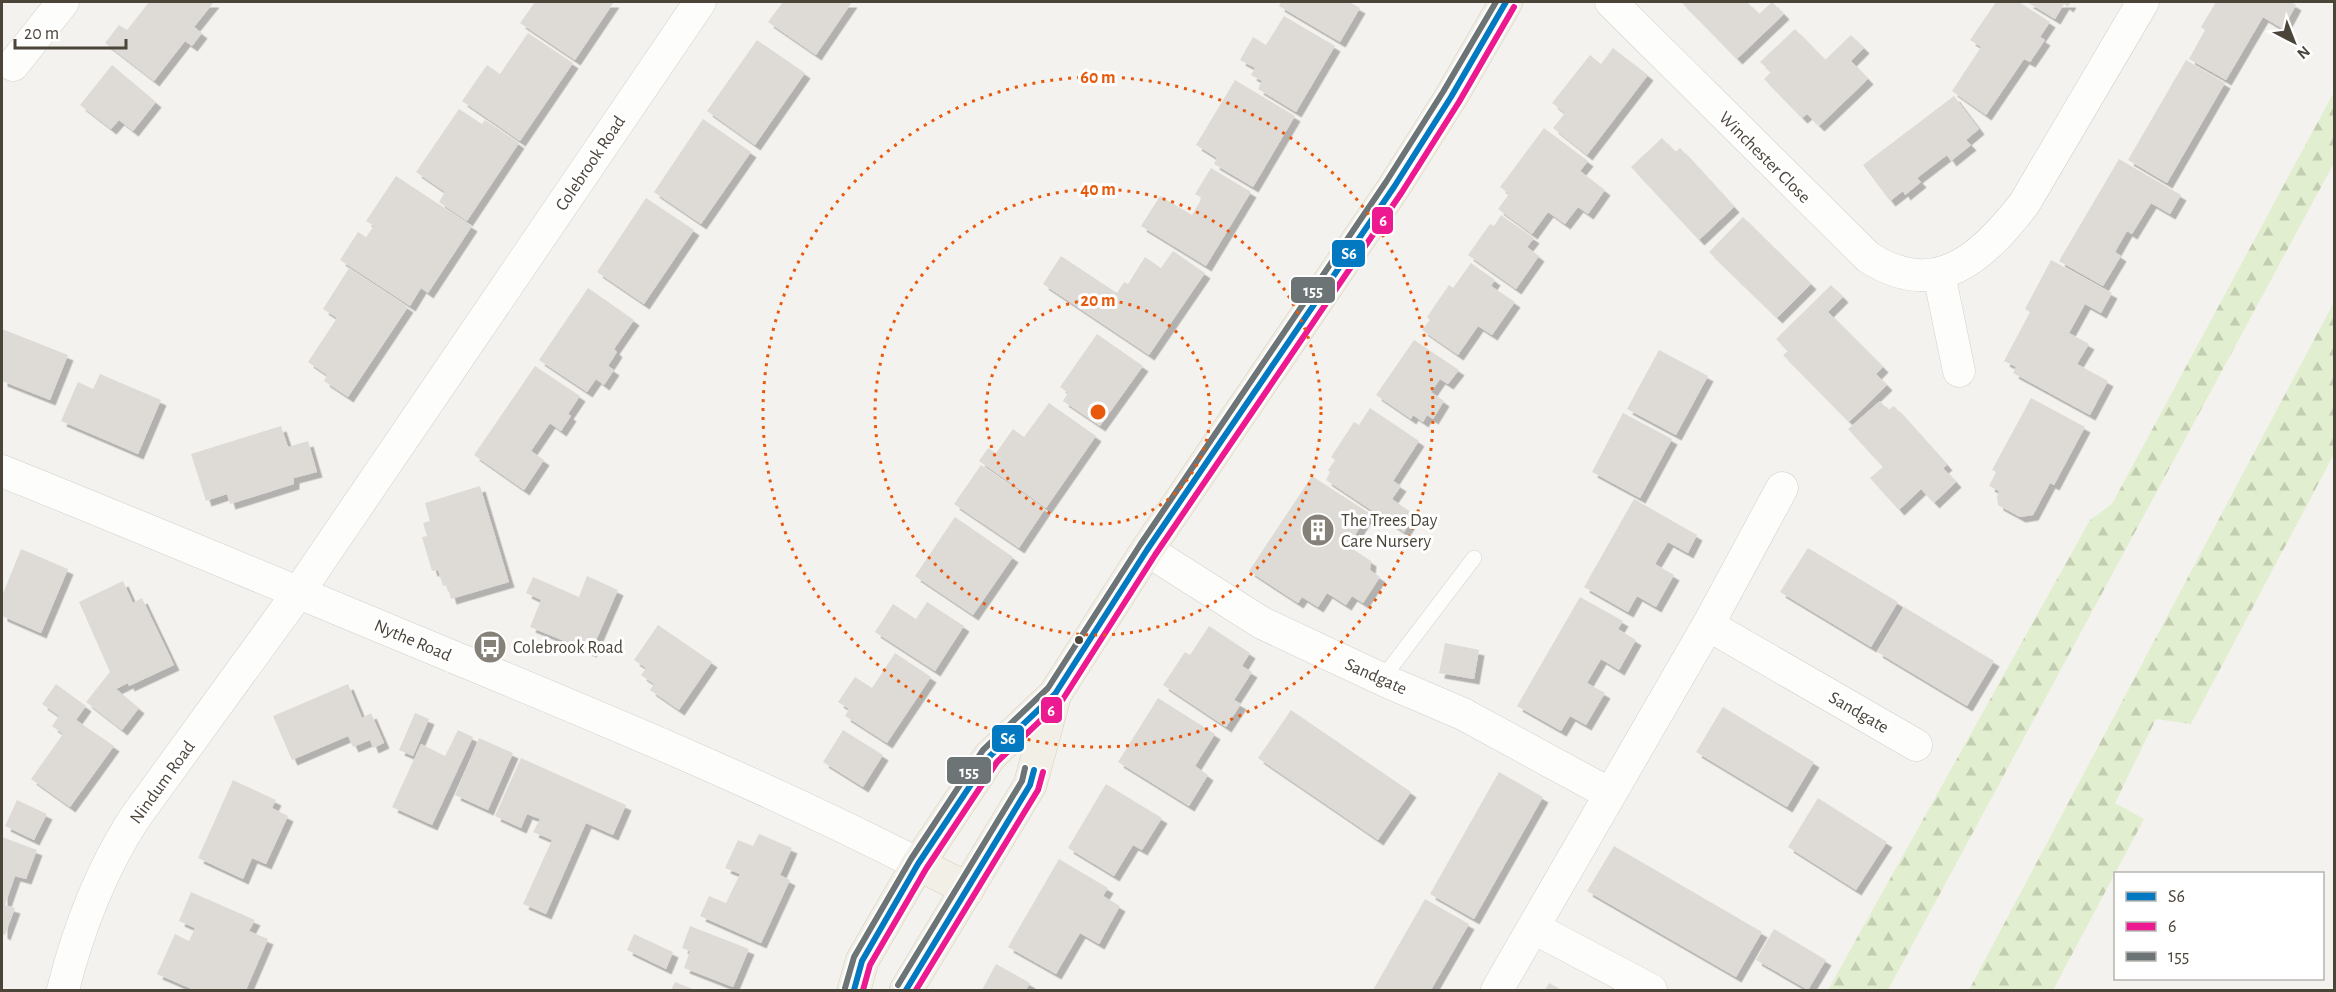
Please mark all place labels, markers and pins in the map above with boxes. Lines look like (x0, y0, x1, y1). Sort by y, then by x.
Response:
centre of rings (1088, 402, 1108, 422)
building icon: The Trees Day Care Nursery (1300, 512, 1336, 548)
place label: The Trees Day Care Nursery (1341, 512, 1438, 551)
bus stop icon: Colebrook Road (472, 629, 508, 665)
unlabelled marker (1073, 634, 1085, 646)
place label: Colebrook Road (513, 639, 623, 657)

